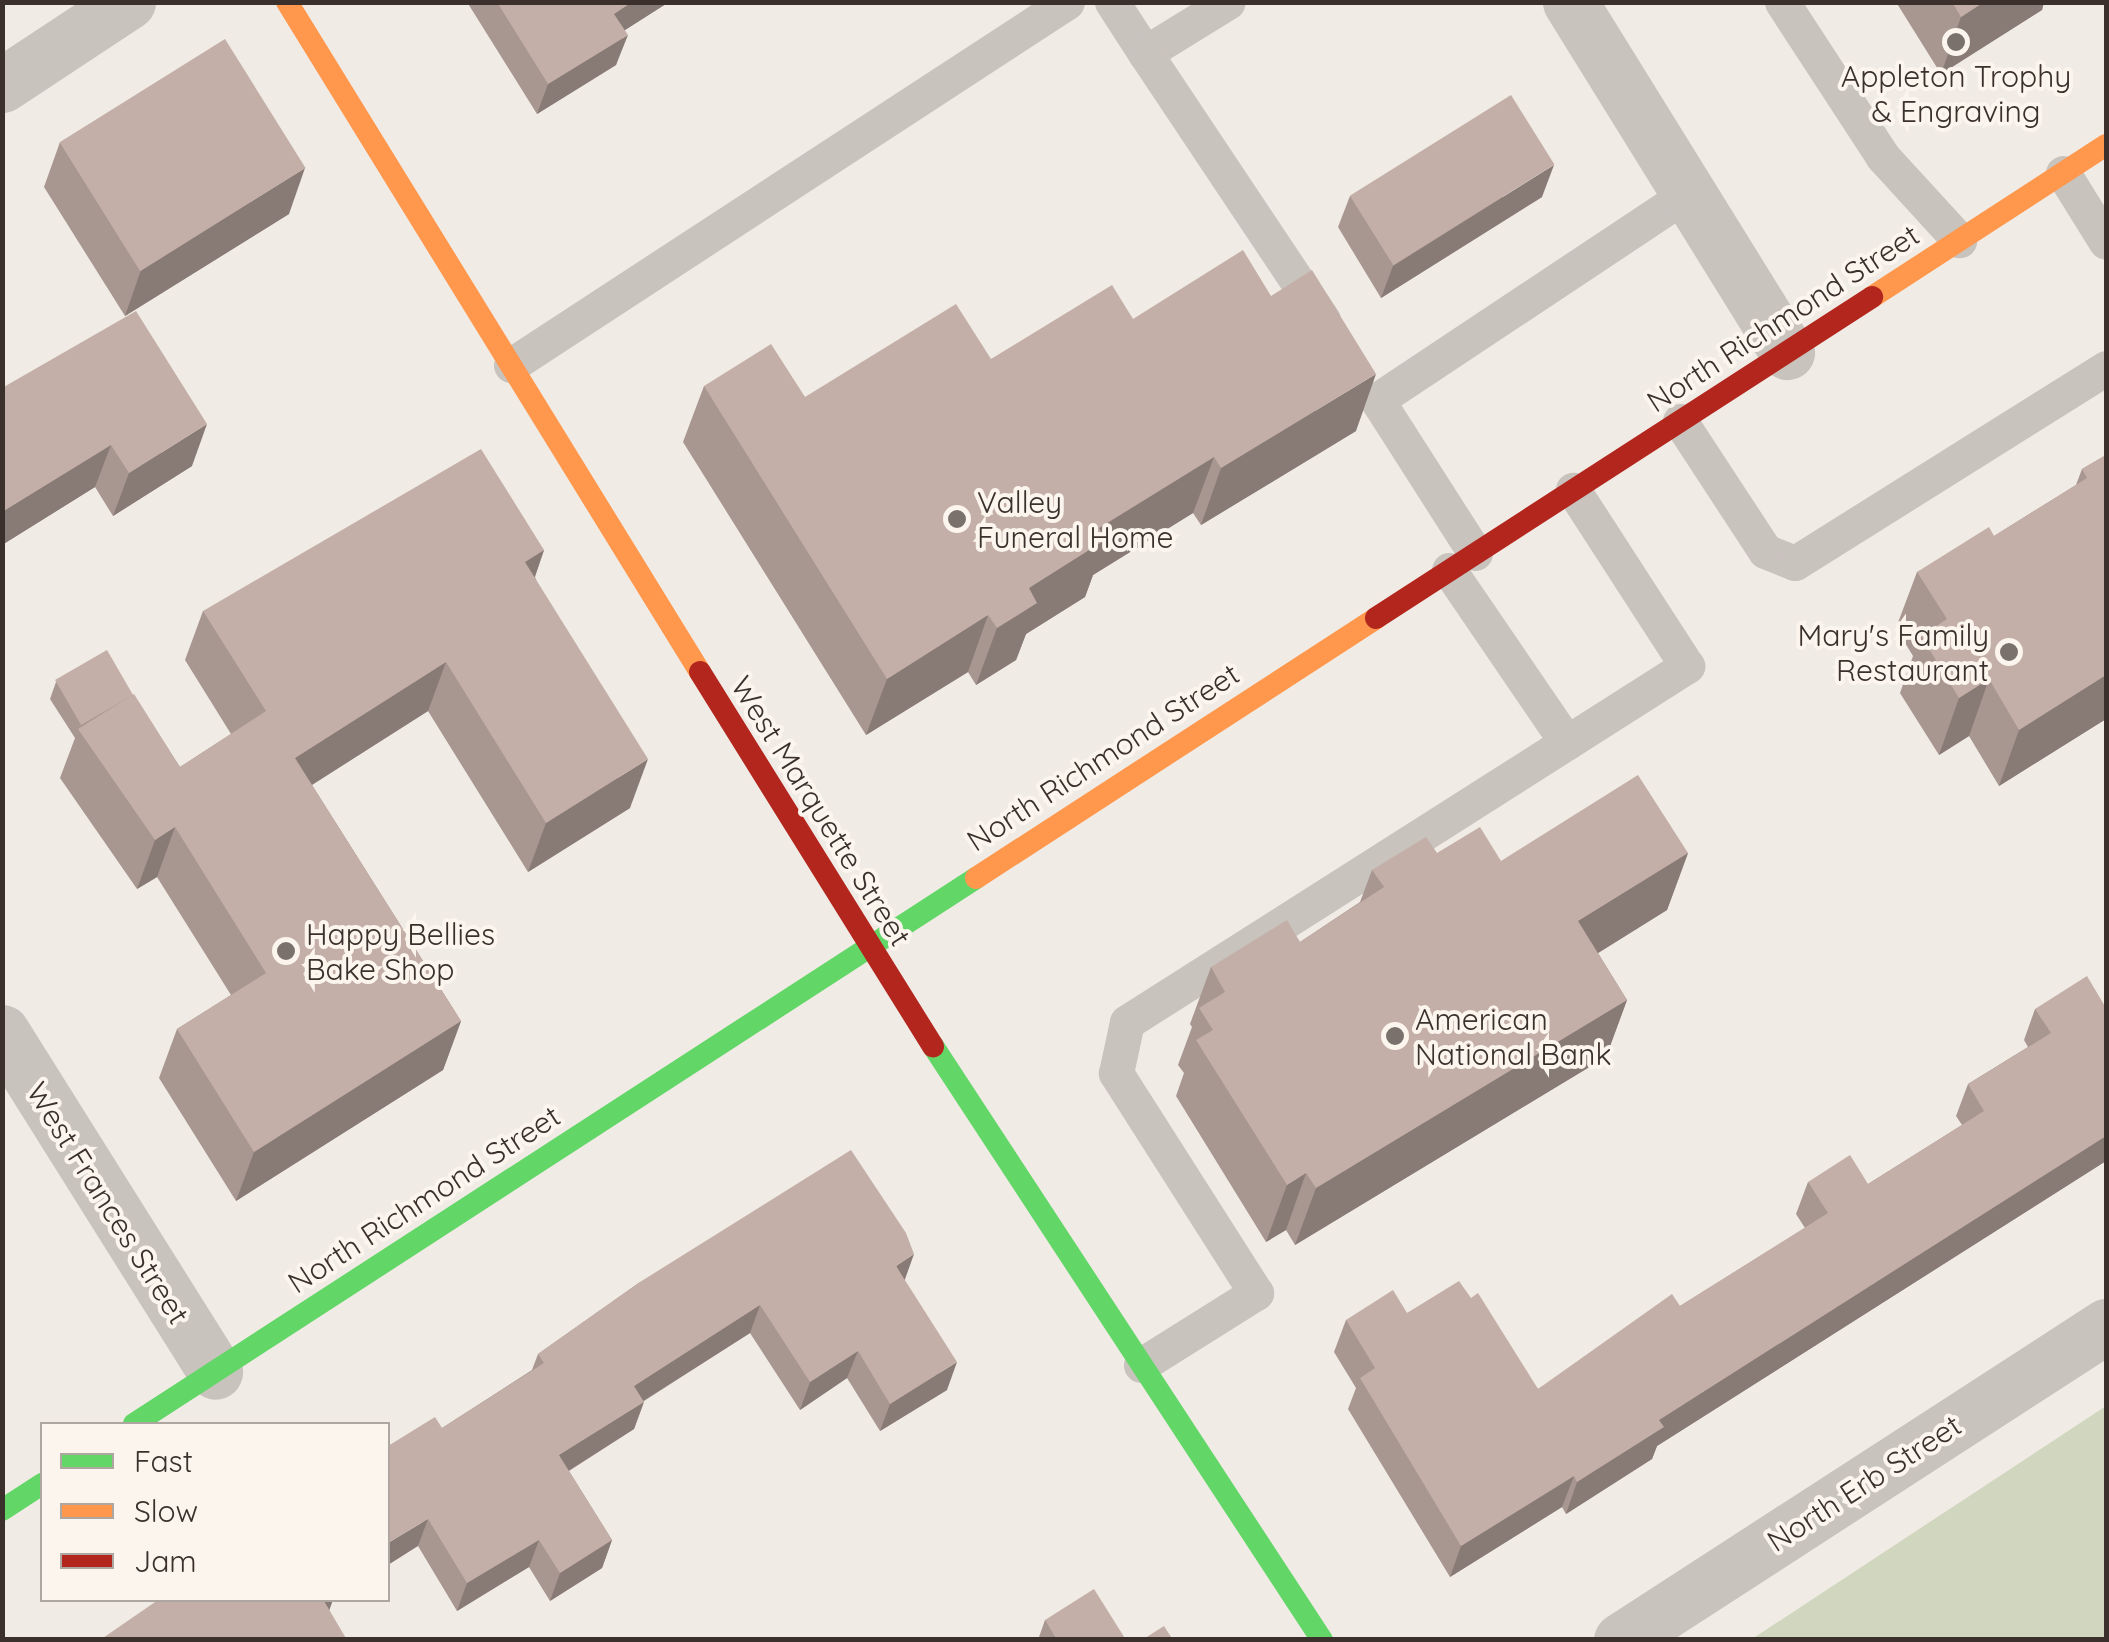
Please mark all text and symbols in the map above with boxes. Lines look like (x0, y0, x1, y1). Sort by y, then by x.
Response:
marker: Appleton Trophy & Engraving (1945, 31, 1967, 53)
place label: Appleton Trophy & Engraving (1841, 58, 2071, 128)
street label: North Richmond Street (1640, 217, 1926, 419)
place label: Valley Funeral Home (977, 484, 1173, 554)
marker: Valley Funeral Home (946, 508, 968, 530)
place label: Mary's Family Restaurant (1798, 617, 1989, 688)
marker: Mary's Family Restaurant (1998, 641, 2020, 663)
street label: North Richmond Street (960, 656, 1246, 858)
street label: West Marquette Street (723, 669, 919, 953)
place label: Happy Bellies Bake Shop (306, 916, 495, 986)
marker: Happy Bellies Bake Shop (275, 940, 297, 962)
place label: American National Bank (1415, 1001, 1611, 1072)
marker: American National Bank (1384, 1025, 1406, 1047)
street label: West Frances Street (19, 1076, 197, 1330)
street label: North Richmond Street (281, 1098, 567, 1300)
street label: North Erb Street (1760, 1407, 1968, 1559)
legend (40, 1422, 390, 1602)
text: Fast (134, 1442, 193, 1480)
text: Slow (134, 1492, 198, 1530)
text: Jam (134, 1542, 197, 1580)

